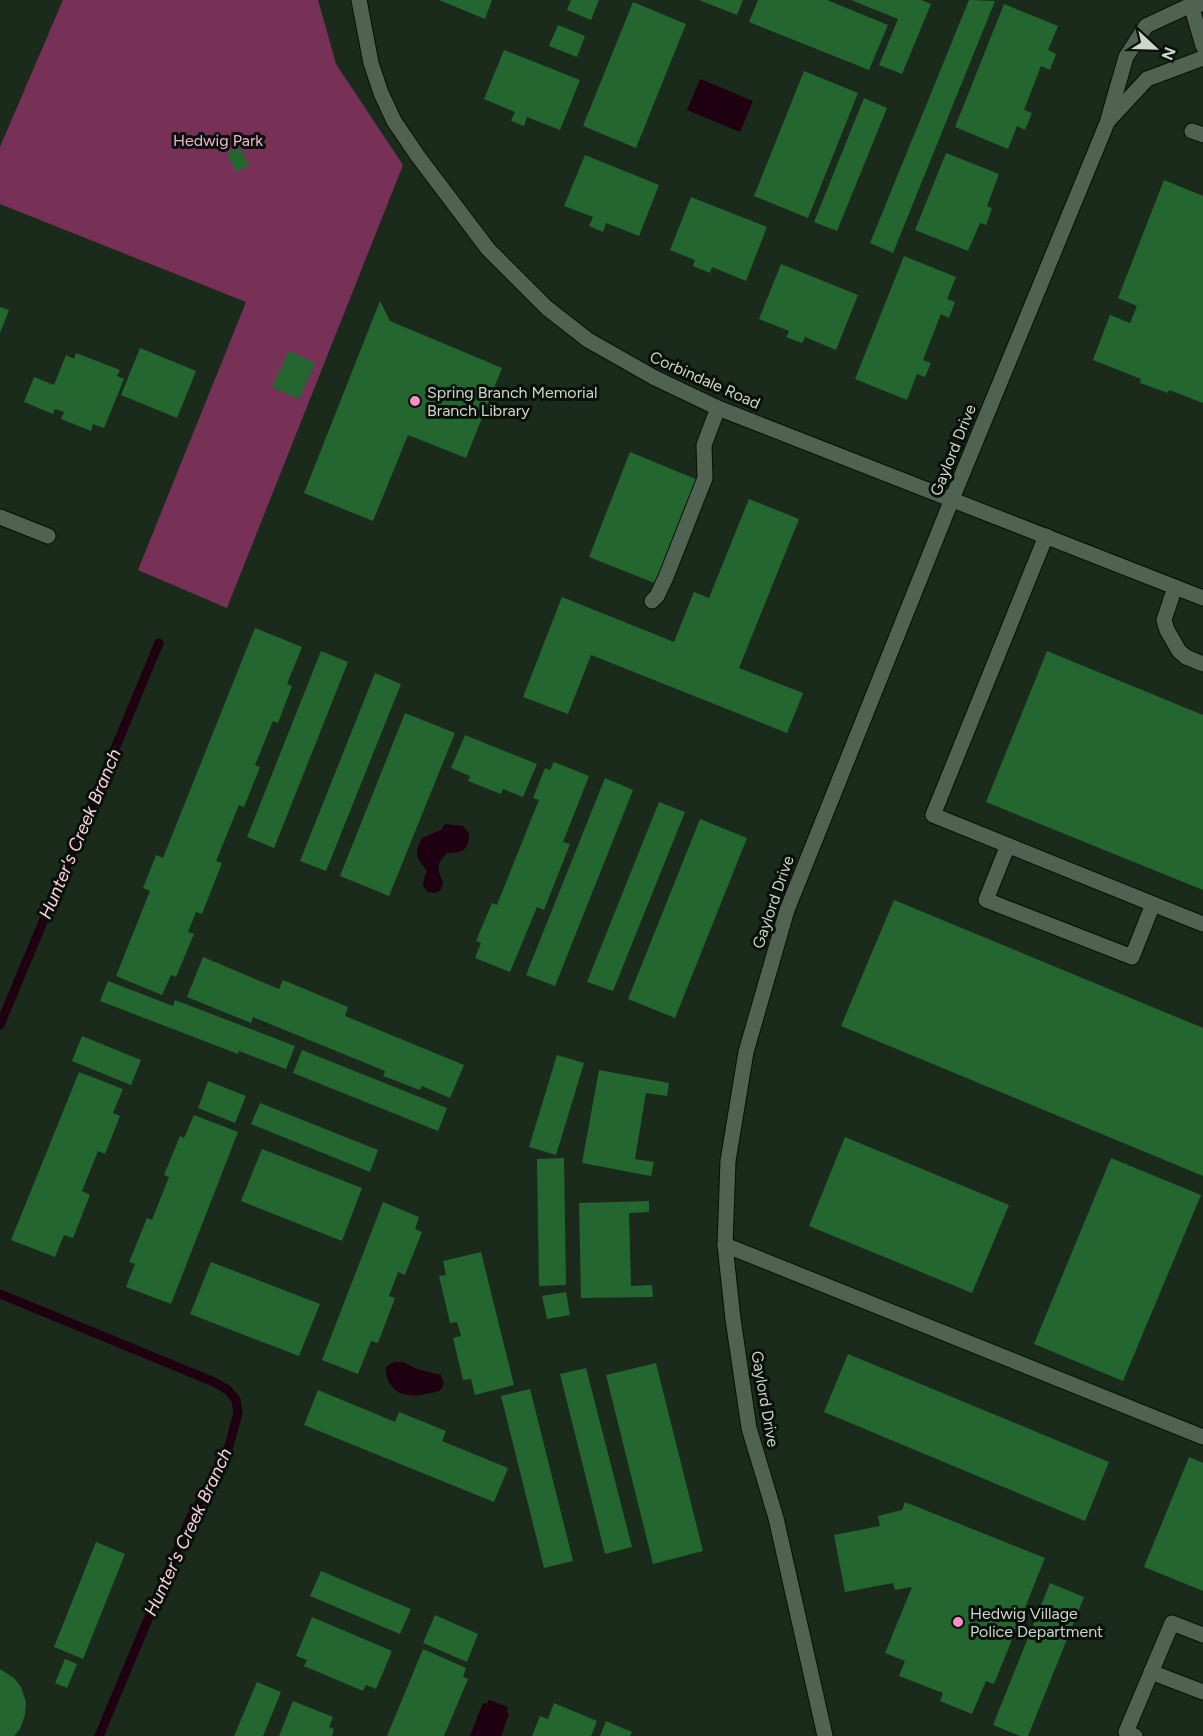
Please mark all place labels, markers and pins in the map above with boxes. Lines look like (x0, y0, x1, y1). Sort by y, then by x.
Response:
place label: Spring Branch Memorial Branch Library (427, 383, 597, 420)
marker: Spring Branch Memorial Branch Library (408, 394, 422, 408)
place label: Hedwig Village Police Department (970, 1604, 1103, 1641)
marker: Hedwig Village Police Department (951, 1615, 965, 1629)

